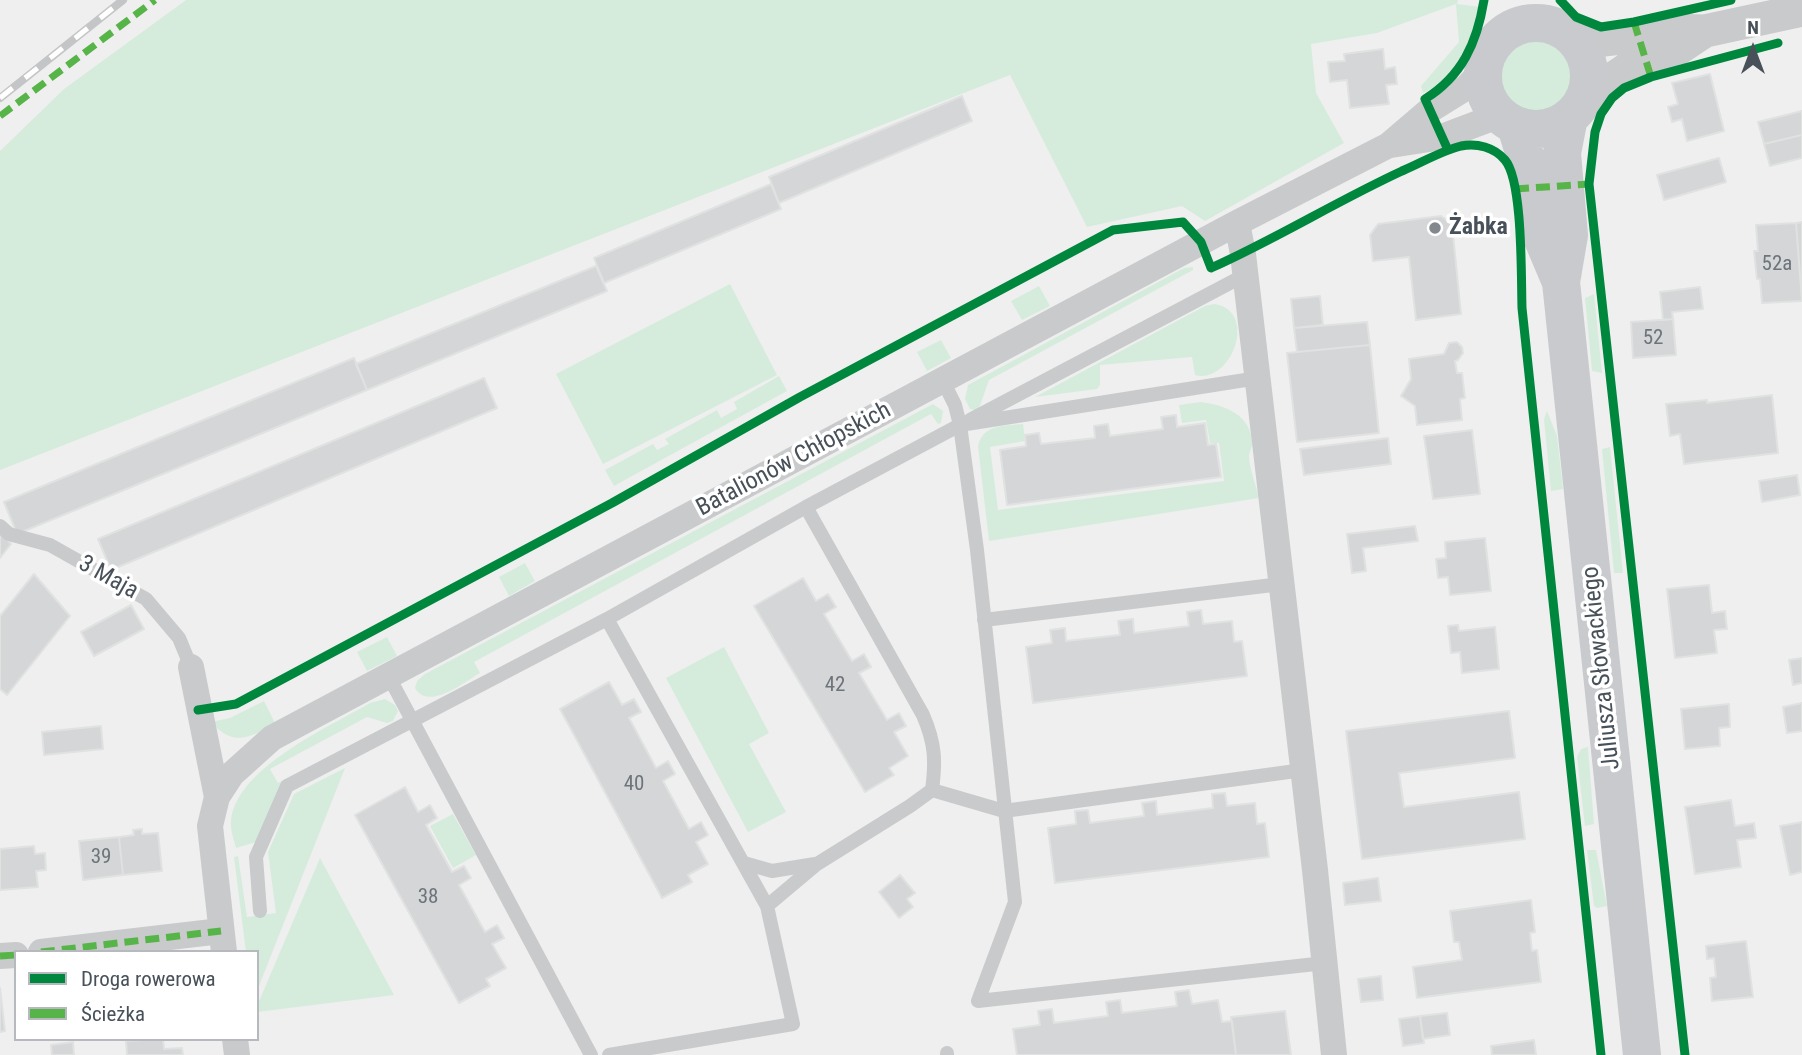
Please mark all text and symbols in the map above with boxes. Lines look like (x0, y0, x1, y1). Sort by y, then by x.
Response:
north arrow (1718, 14, 1788, 84)
text: N (1747, 16, 1759, 39)
place label: Żabka (1449, 214, 1508, 242)
marker: Żabka (1427, 220, 1443, 236)
house number: 52a (1762, 252, 1792, 278)
house number: 52 (1643, 326, 1663, 352)
street label: Batalionów Chłopskich (692, 397, 896, 523)
street label: 3 Maja (73, 550, 143, 606)
street label: Juliusza Słowackiego (1577, 565, 1627, 771)
house number: 42 (825, 673, 845, 699)
house number: 40 (624, 772, 644, 798)
house number: 39 (91, 845, 111, 871)
house number: 38 (418, 885, 438, 911)
legend (14, 950, 259, 1041)
text: Droga rowerowa (81, 967, 216, 991)
text: Ścieżka (81, 1002, 145, 1026)

